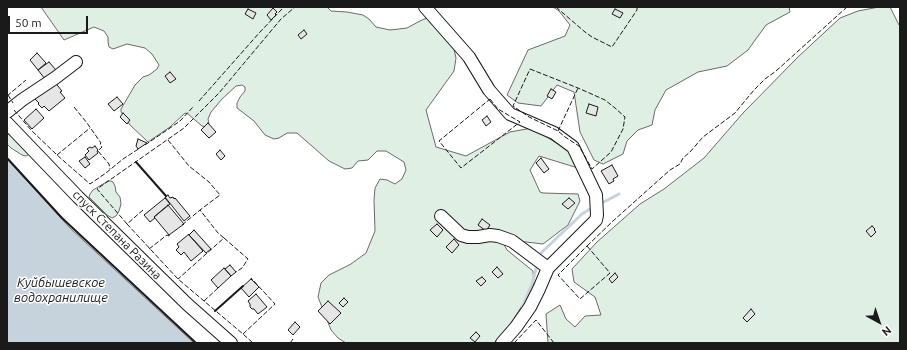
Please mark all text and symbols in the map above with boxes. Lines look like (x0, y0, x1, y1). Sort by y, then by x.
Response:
scale bar (10, 8, 90, 34)
text: 50 m (15, 16, 42, 29)
street label: спуск Степана Разина (69, 187, 165, 283)
water label: Куйбышевское водохранилище (14, 275, 108, 306)
north arrow (859, 302, 899, 342)
text: N (880, 324, 894, 338)

